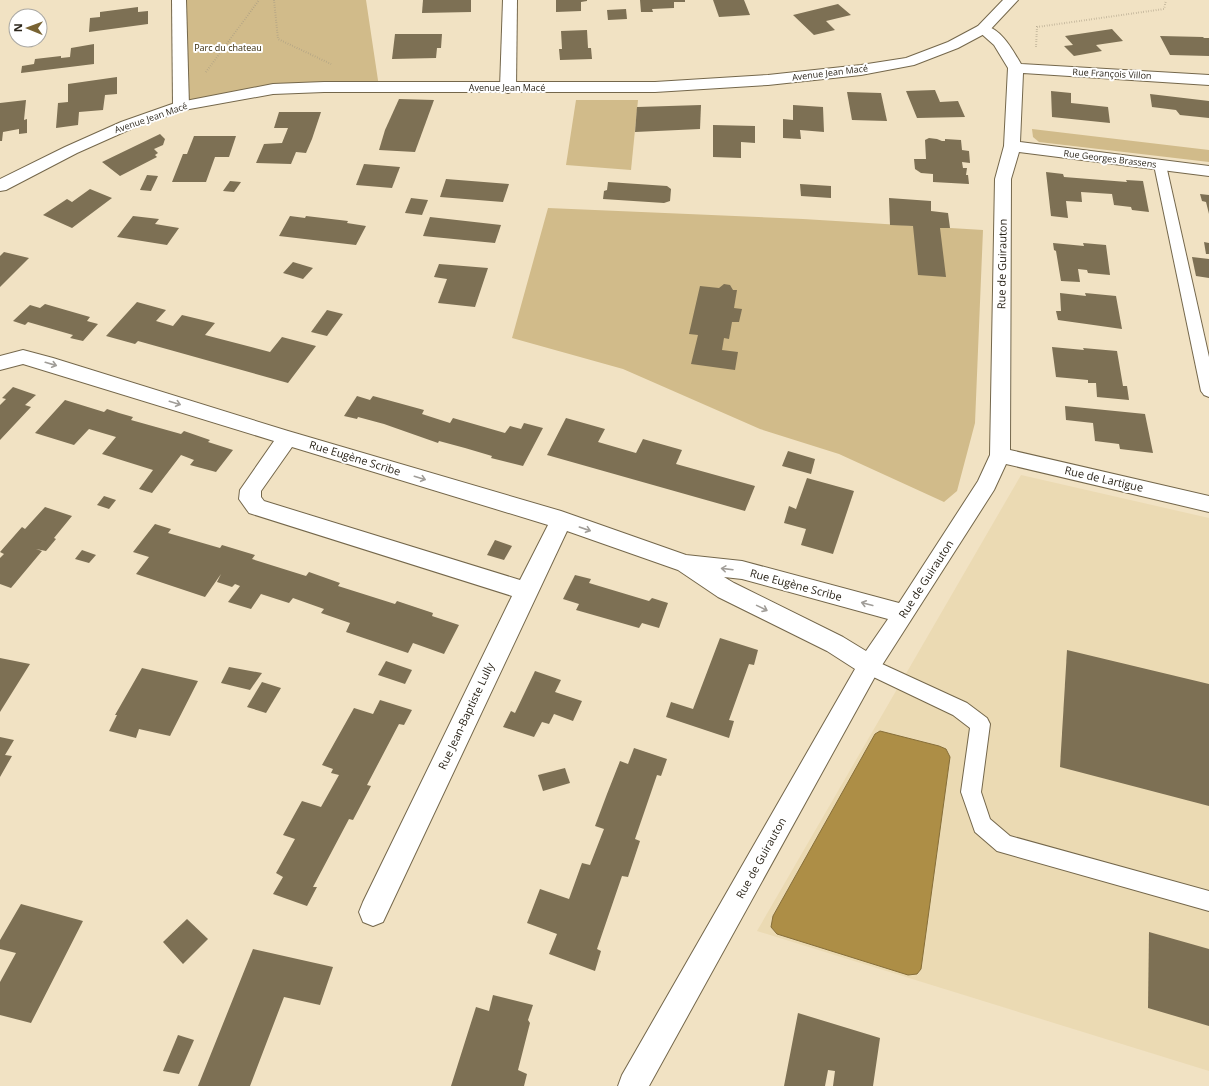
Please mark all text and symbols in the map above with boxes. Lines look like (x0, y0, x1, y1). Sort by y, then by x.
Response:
north arrow (8, 8, 48, 48)
text: N (10, 23, 25, 32)
park label: Parc du chateau (194, 41, 262, 54)
street label: Avenue Jean Macé (791, 61, 869, 84)
street label: Rue François Villon (1072, 65, 1152, 82)
street label: Avenue Jean Macé (469, 81, 545, 94)
street label: Avenue Jean Macé (113, 99, 189, 136)
street label: Rue Georges Brassens (1063, 146, 1157, 171)
street label: Rue de Guirauton (993, 219, 1010, 309)
one-way arrow (44, 361, 57, 369)
one-way arrow (169, 400, 182, 407)
street label: Rue Eugène Scribe (308, 436, 403, 479)
street label: Rue de Lartigue (1063, 462, 1145, 495)
one-way arrow (413, 475, 426, 482)
one-way arrow (578, 525, 590, 533)
street label: Rue de Guirauton (895, 537, 957, 621)
one-way arrow (721, 565, 734, 572)
street label: Rue Eugène Scribe (748, 565, 844, 604)
one-way arrow (860, 599, 873, 607)
one-way arrow (756, 605, 768, 612)
street label: Rue Jean-Baptiste Lully (434, 659, 497, 772)
street label: Rue de Guirauton (732, 815, 789, 901)

